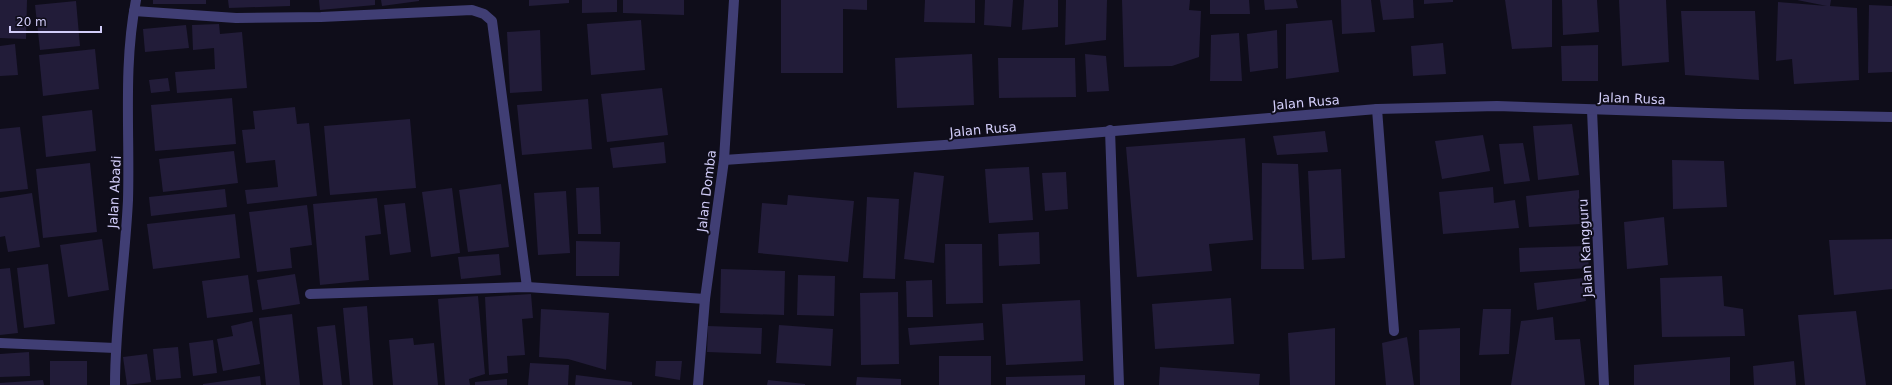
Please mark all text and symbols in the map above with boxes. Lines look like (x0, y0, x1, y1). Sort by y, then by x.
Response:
scale bar (10, 8, 101, 34)
text: 20 m (16, 15, 47, 29)
street label: Jalan Rusa (1597, 90, 1666, 107)
street label: Jalan Rusa (1271, 92, 1340, 113)
street label: Jalan Rusa (948, 119, 1017, 140)
street label: Jalan Domba (694, 149, 719, 234)
street label: Jalan Abadi (105, 155, 124, 230)
street label: Jalan Kangguru (1575, 198, 1596, 299)

